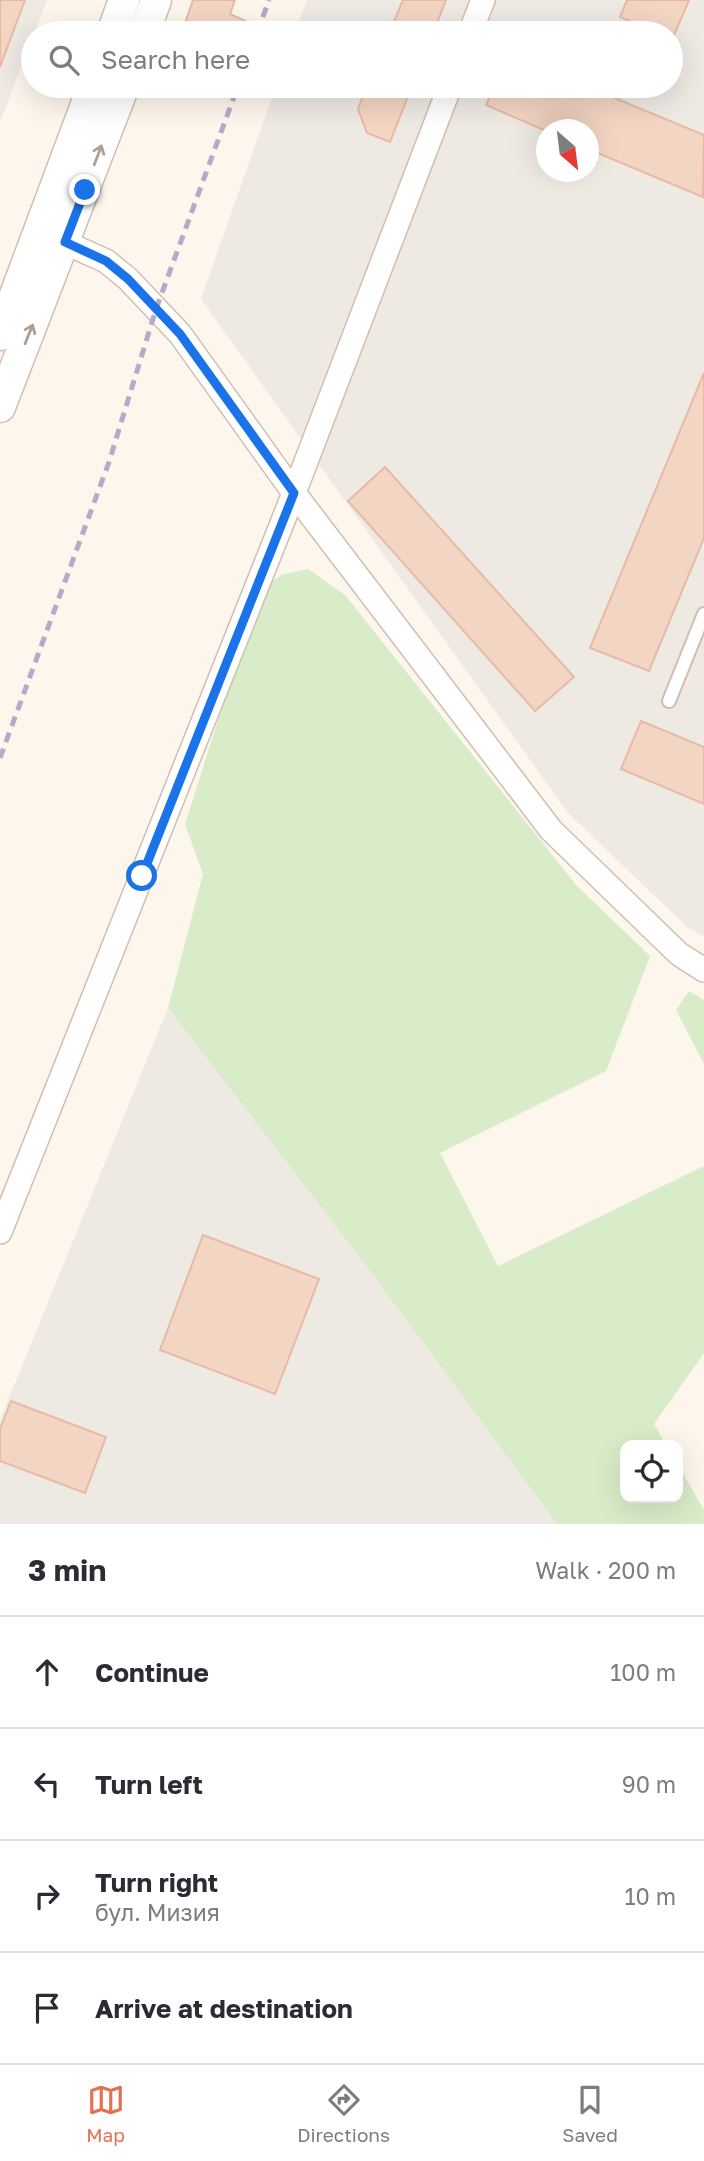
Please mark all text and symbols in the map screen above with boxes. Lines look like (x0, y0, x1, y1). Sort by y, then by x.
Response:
search box (21, 21, 683, 98)
icon: search (45, 41, 83, 79)
text: Search here (101, 44, 250, 75)
north arrow (536, 119, 599, 182)
one-way arrow (93, 145, 105, 167)
route end (69, 174, 100, 205)
one-way arrow (23, 324, 36, 346)
route start (126, 860, 157, 891)
map controls (620, 1440, 683, 1503)
button: locate (620, 1440, 683, 1503)
text: 3 min (28, 1552, 106, 1588)
text: Walk · 200 m (535, 1556, 676, 1584)
icon: ahead (28, 1653, 66, 1691)
text: Continue (95, 1657, 209, 1688)
text: 100 m (610, 1658, 676, 1686)
icon: left (28, 1765, 66, 1803)
text: Turn left (95, 1769, 203, 1800)
text: 90 m (622, 1770, 676, 1798)
text: Turn right (95, 1867, 218, 1898)
icon: right (28, 1877, 66, 1915)
text: 10 m (624, 1882, 676, 1910)
text: бул. Мизия (95, 1898, 220, 1926)
icon: arrive (28, 1989, 66, 2027)
text: Arrive at destination (95, 1993, 353, 2024)
tab: Map (86, 2081, 125, 2146)
tab: Directions (297, 2081, 390, 2146)
tab: Saved (562, 2081, 618, 2146)

